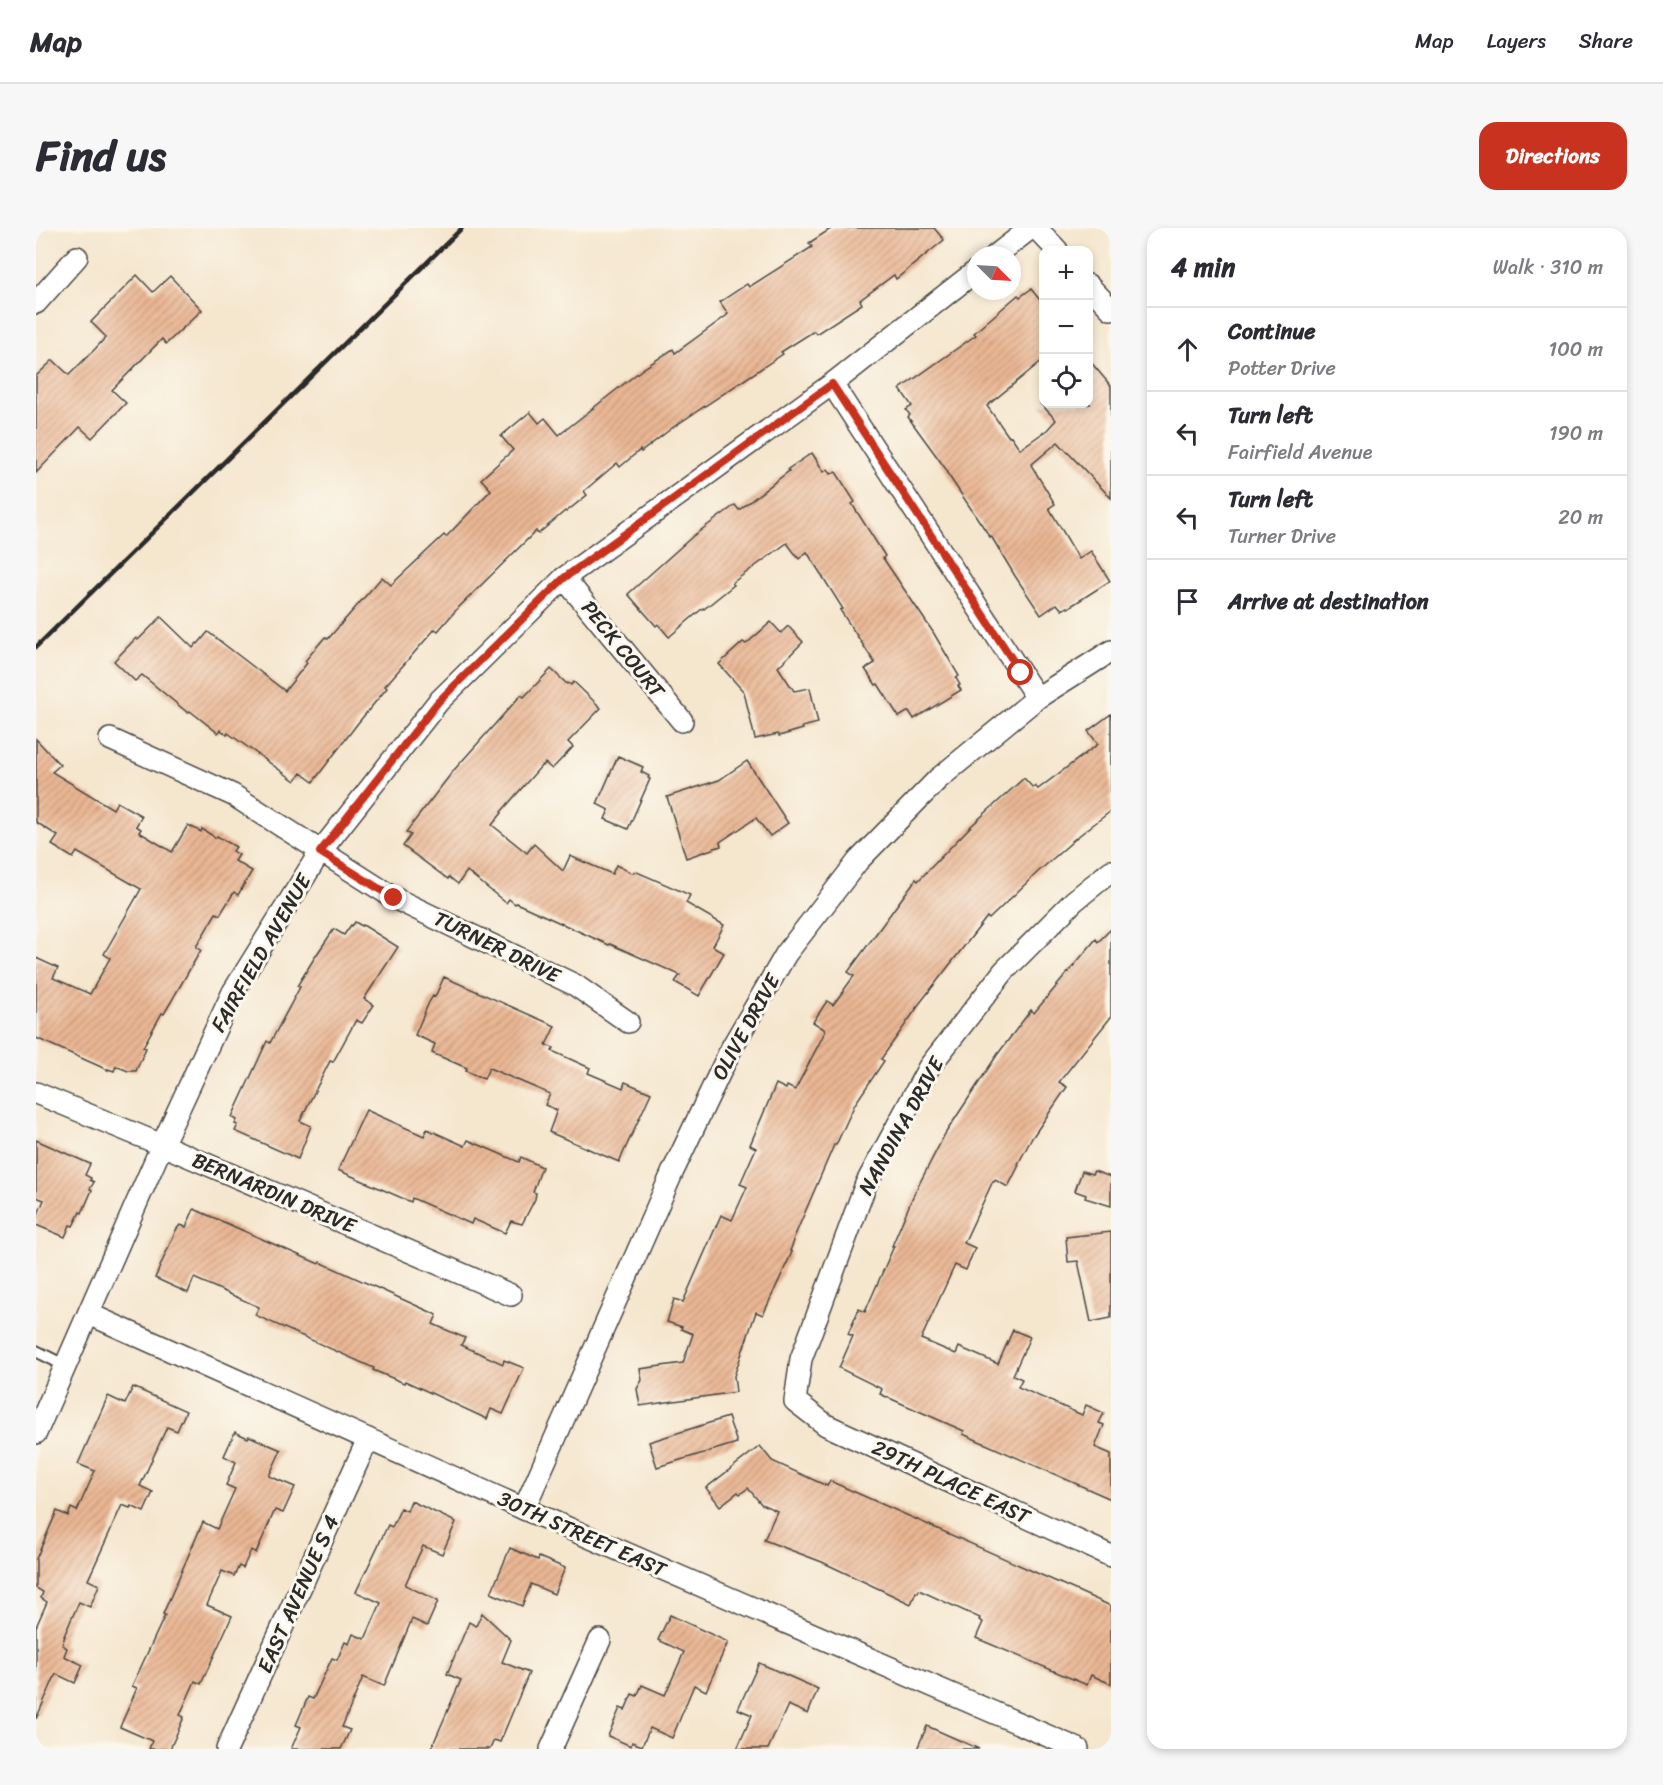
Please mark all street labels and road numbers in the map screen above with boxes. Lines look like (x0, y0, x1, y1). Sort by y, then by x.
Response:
street label: PECK COURT (571, 591, 676, 708)
street label: FAIRFIELD AVENUE (200, 865, 323, 1040)
street label: TURNER DRIVE (427, 900, 568, 995)
street label: OLIVE DRIVE (701, 965, 792, 1087)
street label: NANDINA DRIVE (847, 1049, 955, 1202)
street label: BERNARDIN DRIVE (186, 1141, 363, 1245)
street label: 29TH PLACE EAST (865, 1429, 1038, 1536)
street label: 30TH STREET EAST (491, 1480, 674, 1589)
street label: EAST AVENUE S 4 (246, 1509, 350, 1679)

